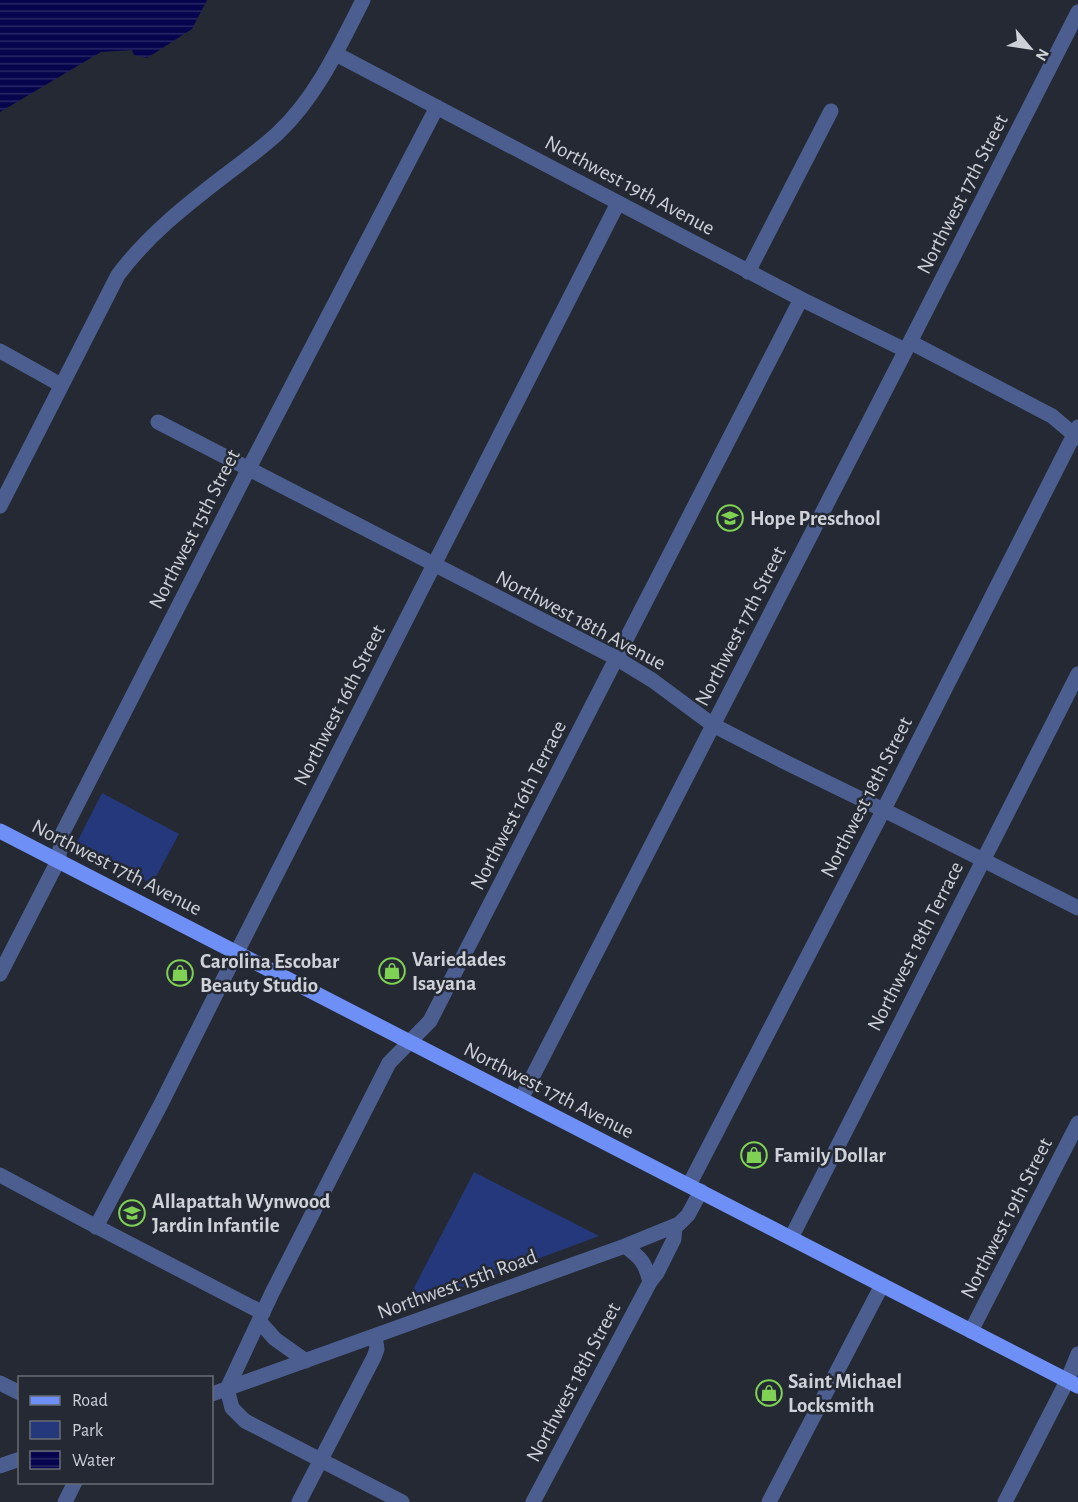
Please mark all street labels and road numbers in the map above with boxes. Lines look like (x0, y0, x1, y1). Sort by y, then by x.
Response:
street label: Northwest 17th Street (913, 111, 1012, 277)
street label: Northwest 19th Avenue (541, 132, 718, 239)
street label: Northwest 15th Street (145, 446, 244, 612)
street label: Northwest 17th Street (691, 543, 790, 709)
street label: Northwest 18th Avenue (492, 567, 669, 674)
street label: Northwest 16th Street (290, 621, 389, 789)
street label: Northwest 18th Street (817, 713, 916, 881)
street label: Northwest 16th Terrace (467, 717, 570, 893)
street label: Northwest 17th Avenue (28, 815, 205, 919)
street label: Northwest 18th Terrace (864, 858, 967, 1034)
street label: Northwest 17th Avenue (460, 1038, 637, 1142)
street label: Northwest 19th Street (957, 1134, 1056, 1302)
street label: Northwest 15th Road (374, 1246, 540, 1323)
street label: Northwest 18th Street (523, 1299, 624, 1465)

